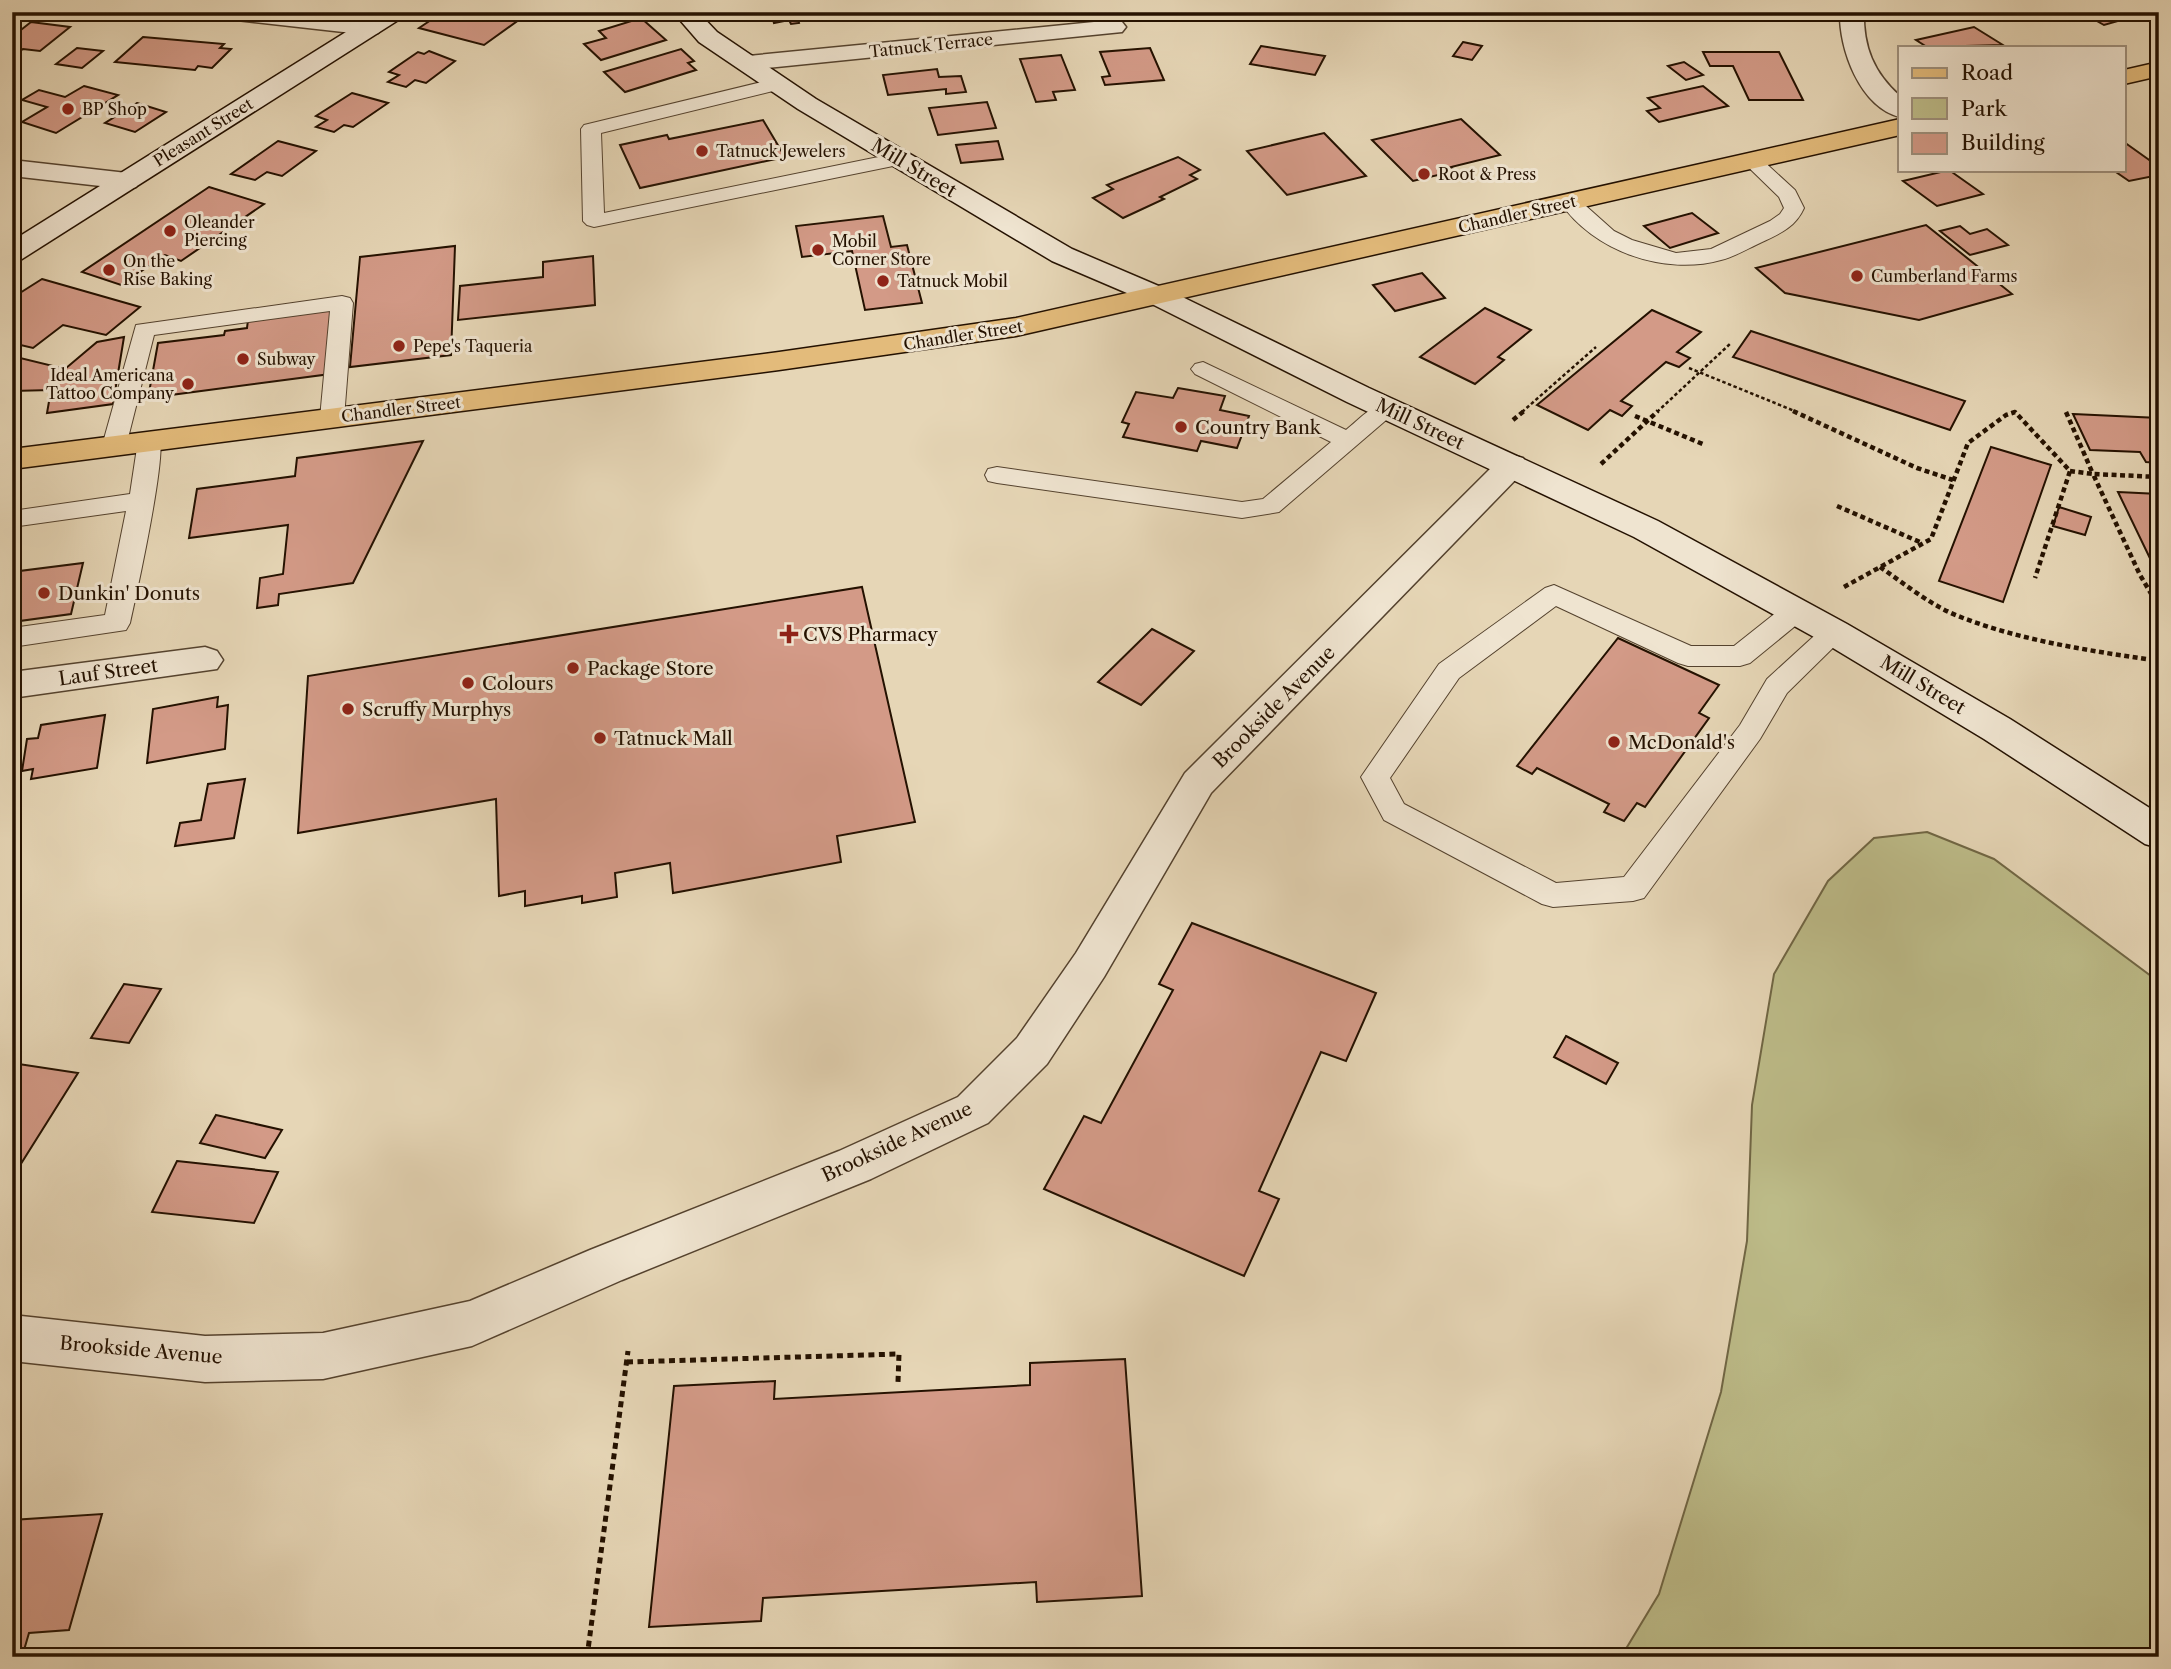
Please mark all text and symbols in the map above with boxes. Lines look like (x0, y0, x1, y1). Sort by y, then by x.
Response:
street label: Tatnuck Terrace (868, 29, 994, 61)
legend (1898, 46, 2126, 172)
text: Road (1961, 60, 2013, 85)
street label: Pleasant Street (150, 93, 257, 171)
text: Park (1961, 96, 2007, 121)
place label: BP Shop (82, 99, 147, 119)
marker: BP Shop (60, 101, 76, 117)
text: Building (1961, 130, 2046, 155)
street label: Mill Street (867, 134, 961, 203)
place label: Tatnuck Jewelers (716, 141, 845, 161)
marker: Tatnuck Jewelers (694, 143, 710, 159)
place label: Root & Press (1438, 164, 1536, 184)
marker: Root & Press (1416, 166, 1432, 182)
street label: Chandler Street (1456, 191, 1578, 237)
place label: Oleander Piercing (184, 212, 255, 250)
marker: Oleander Piercing (162, 223, 178, 239)
place label: Mobil Corner Store (832, 231, 931, 269)
marker: Mobil Corner Store (810, 242, 826, 258)
place label: On the Rise Baking (123, 251, 213, 289)
marker: On the Rise Baking (101, 262, 117, 278)
place label: Cumberland Farms (1871, 266, 2018, 286)
marker: Cumberland Farms (1849, 268, 1865, 284)
place label: Tatnuck Mobil (897, 271, 1008, 291)
marker: Tatnuck Mobil (875, 273, 891, 289)
street label: Chandler Street (902, 316, 1024, 354)
place label: Pepe's Taqueria (413, 336, 533, 356)
marker: Pepe's Taqueria (391, 338, 407, 354)
place label: Subway (257, 349, 317, 369)
marker: Subway (235, 351, 251, 367)
place label: Ideal Americana Tattoo Company (46, 365, 175, 403)
marker: Ideal Americana Tattoo Company (180, 376, 196, 392)
street label: Chandler Street (340, 392, 462, 426)
street label: Mill Street (1372, 393, 1468, 455)
place label: Country Bank (1195, 416, 1322, 439)
marker: Country Bank (1173, 419, 1189, 435)
place label: Dunkin' Donuts (58, 582, 200, 605)
marker: Dunkin' Donuts (36, 585, 52, 601)
place label: CVS Pharmacy (803, 623, 938, 646)
marker: CVS Pharmacy (781, 626, 797, 642)
street label: Brookside Avenue (1208, 641, 1340, 773)
street label: Mill Street (1876, 651, 1970, 720)
street label: Lauf Street (57, 654, 159, 690)
place label: Package Store (587, 657, 714, 680)
marker: Package Store (565, 660, 581, 676)
place label: Colours (482, 672, 554, 695)
marker: Colours (460, 675, 476, 691)
place label: Scruffy Murphys (362, 698, 511, 721)
marker: Scruffy Murphys (340, 701, 356, 717)
place label: Tatnuck Mall (614, 727, 733, 750)
marker: Tatnuck Mall (592, 730, 608, 746)
place label: McDonald's (1628, 731, 1735, 754)
marker: McDonald's (1606, 734, 1622, 750)
street label: Brookside Avenue (818, 1097, 976, 1187)
street label: Brookside Avenue (59, 1331, 223, 1369)

